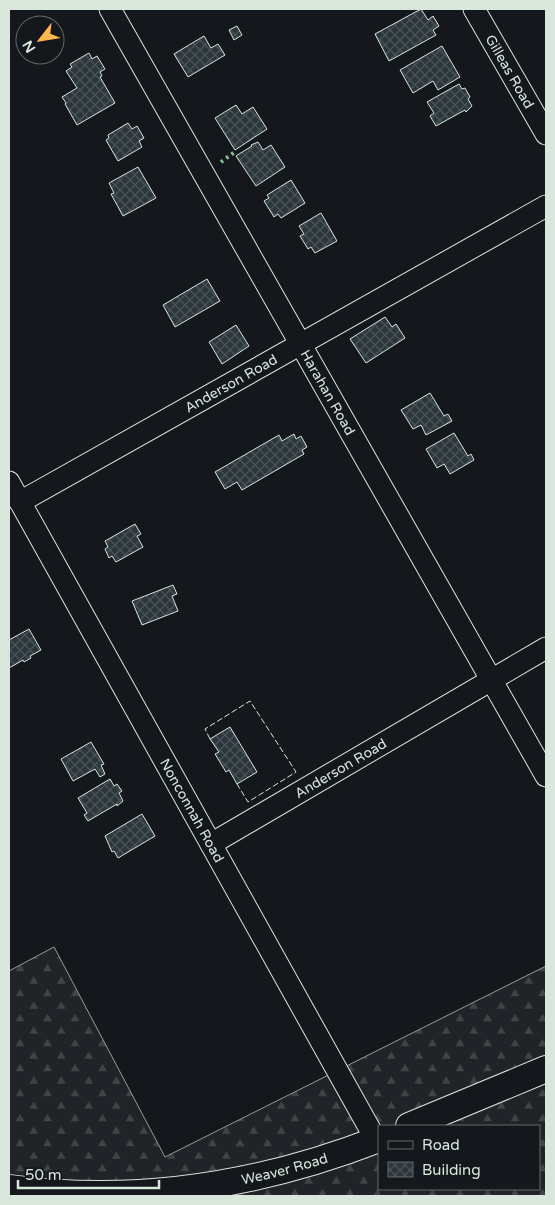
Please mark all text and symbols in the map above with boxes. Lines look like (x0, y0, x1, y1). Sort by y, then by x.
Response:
north arrow (15, 15, 65, 65)
street label: Gilleas Road (482, 31, 538, 111)
text: N (19, 37, 39, 56)
street label: Harahan Road (297, 347, 359, 438)
street label: Anderson Road (182, 350, 280, 416)
street label: Anderson Road (291, 735, 390, 802)
street label: Nonconnah Road (156, 755, 228, 865)
legend (378, 1125, 540, 1190)
text: Road (422, 1136, 460, 1154)
street label: Weaver Road (240, 1149, 330, 1188)
scale bar (18, 1158, 159, 1190)
text: Building (422, 1161, 481, 1179)
text: 50 m (25, 1166, 62, 1184)

